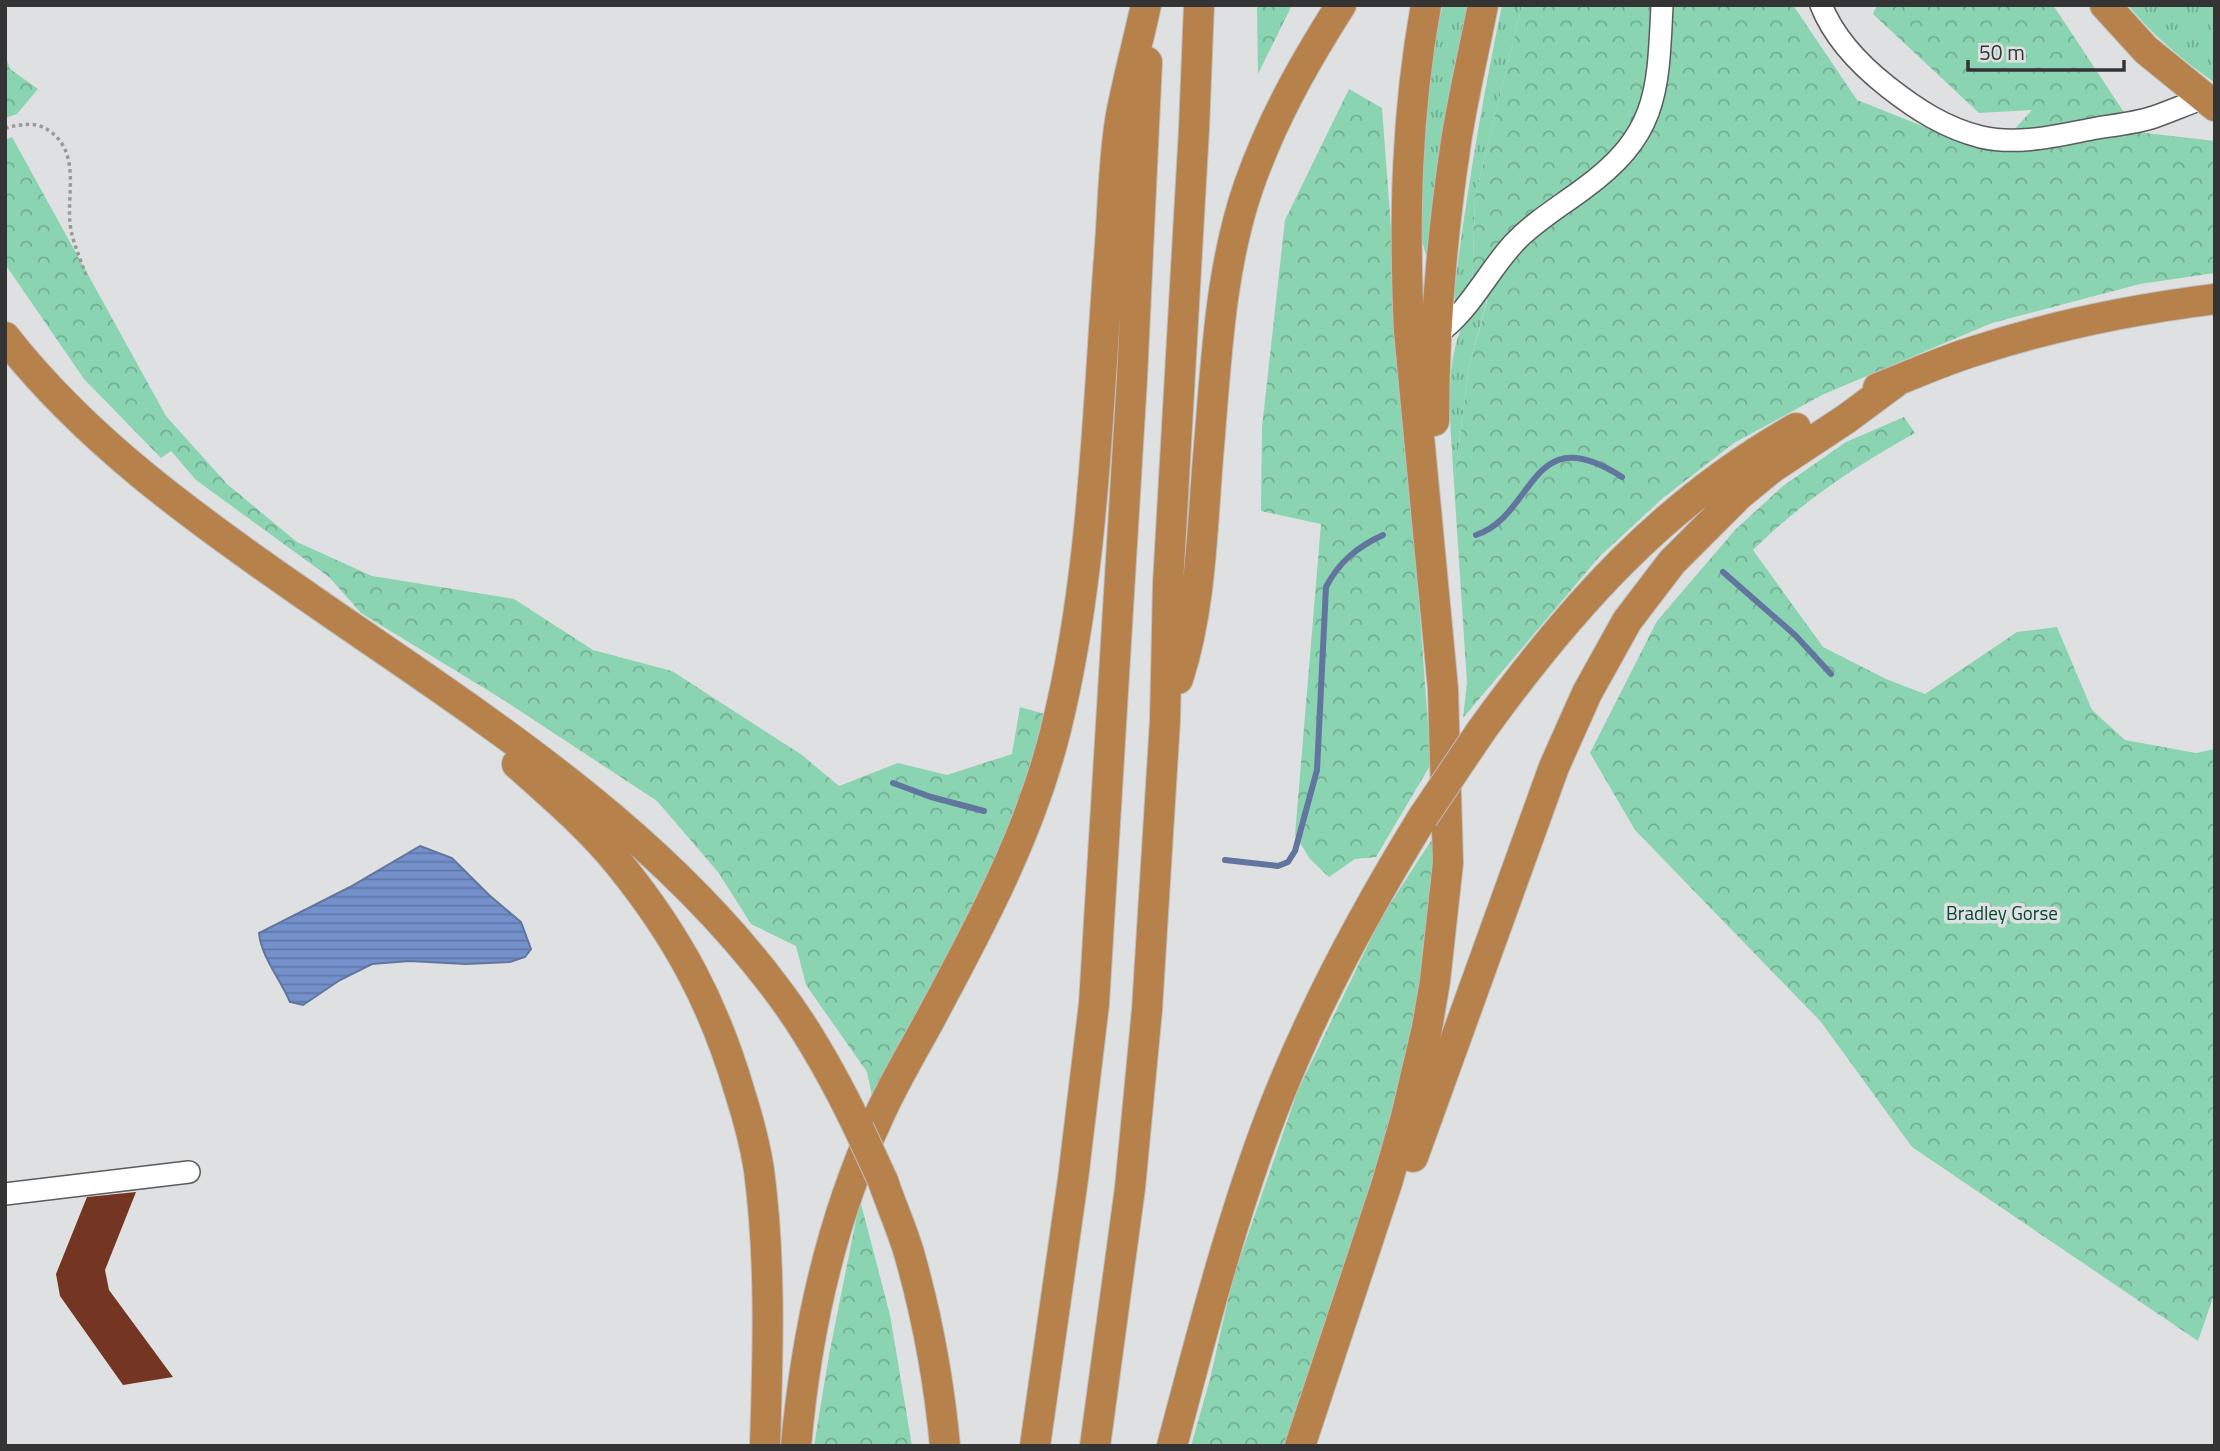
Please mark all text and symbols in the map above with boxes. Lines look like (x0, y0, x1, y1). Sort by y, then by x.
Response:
scale bar (1968, 28, 2124, 72)
text: 50 m (1979, 36, 2025, 68)
park label: Bradley Gorse (1946, 898, 2058, 927)

